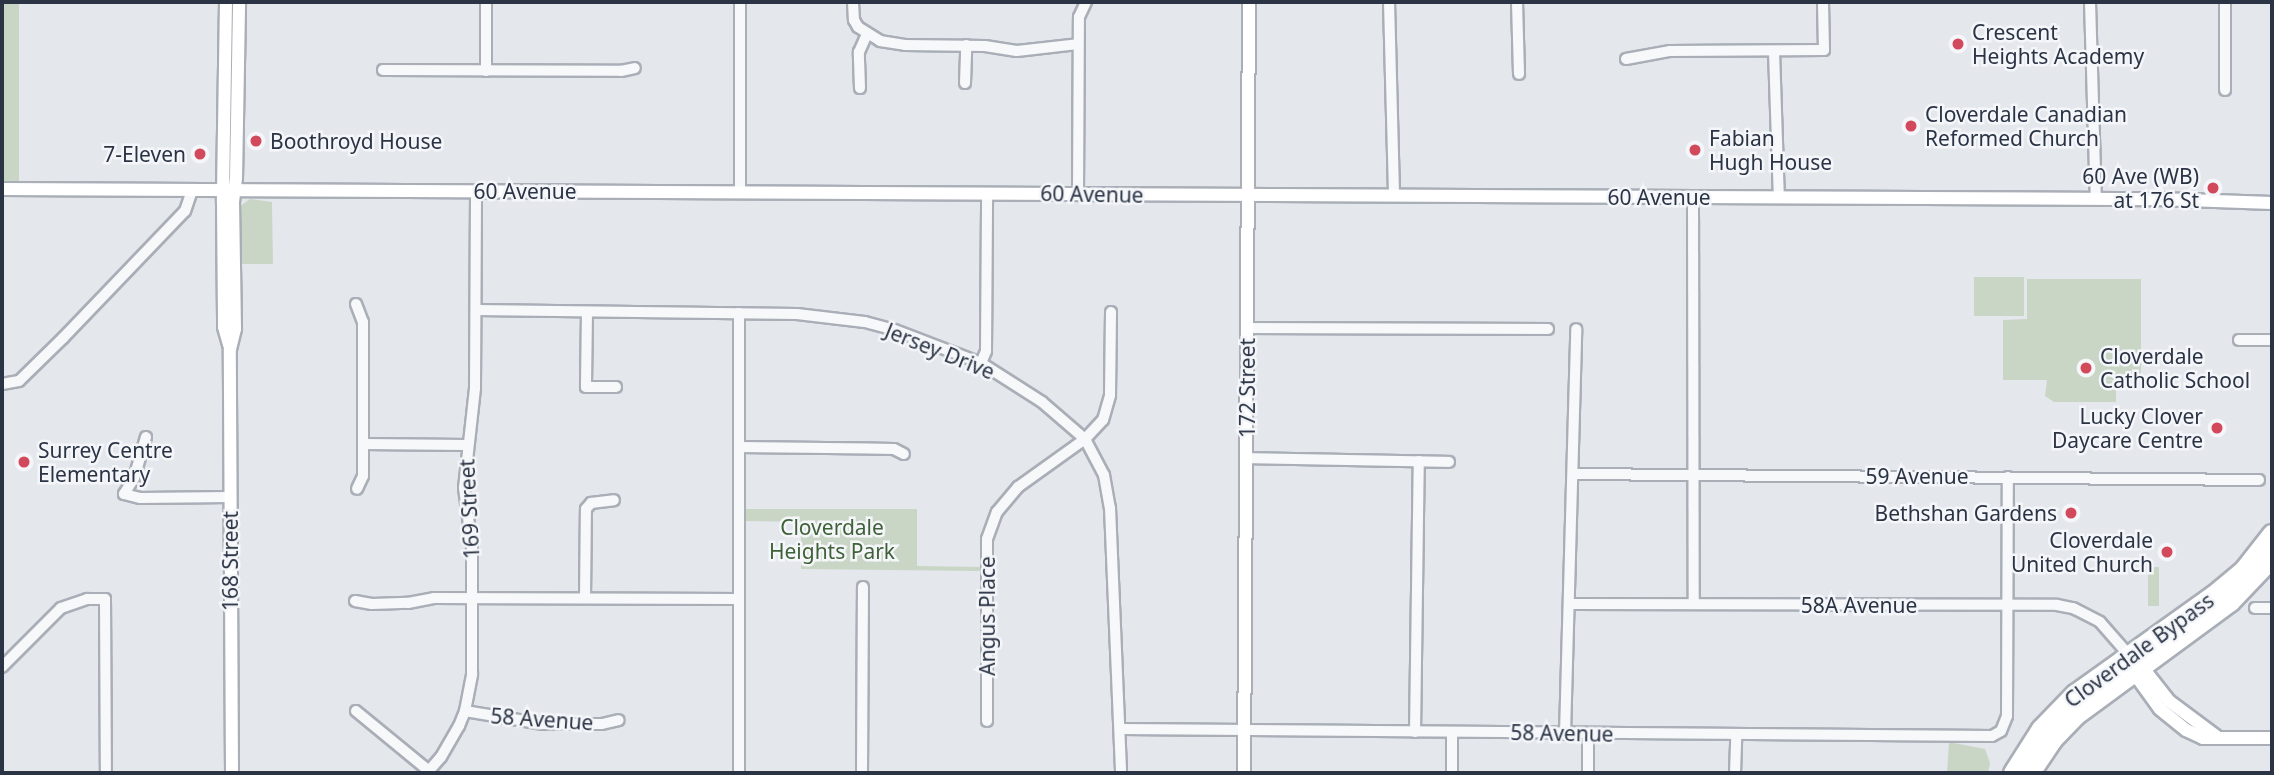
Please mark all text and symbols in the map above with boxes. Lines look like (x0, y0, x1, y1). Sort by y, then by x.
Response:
place label: Crescent Heights Academy (1972, 19, 2144, 69)
marker: Crescent Heights Academy (1950, 36, 1966, 52)
place label: Cloverdale Canadian Reformed Church (1925, 101, 2127, 151)
marker: Cloverdale Canadian Reformed Church (1903, 118, 1919, 134)
place label: Fabian Hugh House (1709, 125, 1832, 175)
place label: Boothroyd House (270, 128, 442, 154)
marker: Boothroyd House (248, 133, 264, 149)
place label: 7-Eleven (103, 141, 186, 167)
marker: Fabian Hugh House (1687, 142, 1703, 158)
marker: 7-Eleven (192, 146, 208, 162)
place label: 60 Ave (WB) at 176 St (2082, 163, 2199, 213)
street label: 60 Avenue (473, 178, 577, 204)
marker: 60 Ave (WB) at 176 St (2205, 180, 2221, 196)
street label: 60 Avenue (1040, 181, 1144, 207)
street label: 60 Avenue (1607, 184, 1711, 210)
street label: Jersey Drive (882, 318, 998, 384)
street label: 172 Street (1234, 338, 1260, 438)
place label: Cloverdale Catholic School (2100, 343, 2250, 393)
marker: Cloverdale Catholic School (2078, 360, 2094, 376)
place label: Lucky Clover Daycare Centre (2052, 403, 2203, 453)
marker: Lucky Clover Daycare Centre (2209, 420, 2225, 436)
place label: Surrey Centre Elementary (38, 437, 173, 487)
marker: Surrey Centre Elementary (16, 454, 32, 470)
street label: 169 Street (454, 458, 484, 560)
street label: 59 Avenue (1865, 463, 1969, 489)
place label: Bethshan Gardens (1875, 500, 2057, 526)
marker: Bethshan Gardens (2063, 505, 2079, 521)
street label: 168 Street (217, 511, 243, 611)
park label: Cloverdale Heights Park (769, 514, 895, 564)
place label: Cloverdale United Church (2011, 527, 2153, 577)
marker: Cloverdale United Church (2159, 544, 2175, 560)
street label: Angus Place (974, 556, 1000, 676)
street label: Cloverdale Bypass (2059, 587, 2219, 713)
street label: 58A Avenue (1801, 592, 1917, 618)
street label: 58 Avenue (490, 703, 594, 735)
street label: 58 Avenue (1510, 720, 1614, 746)

